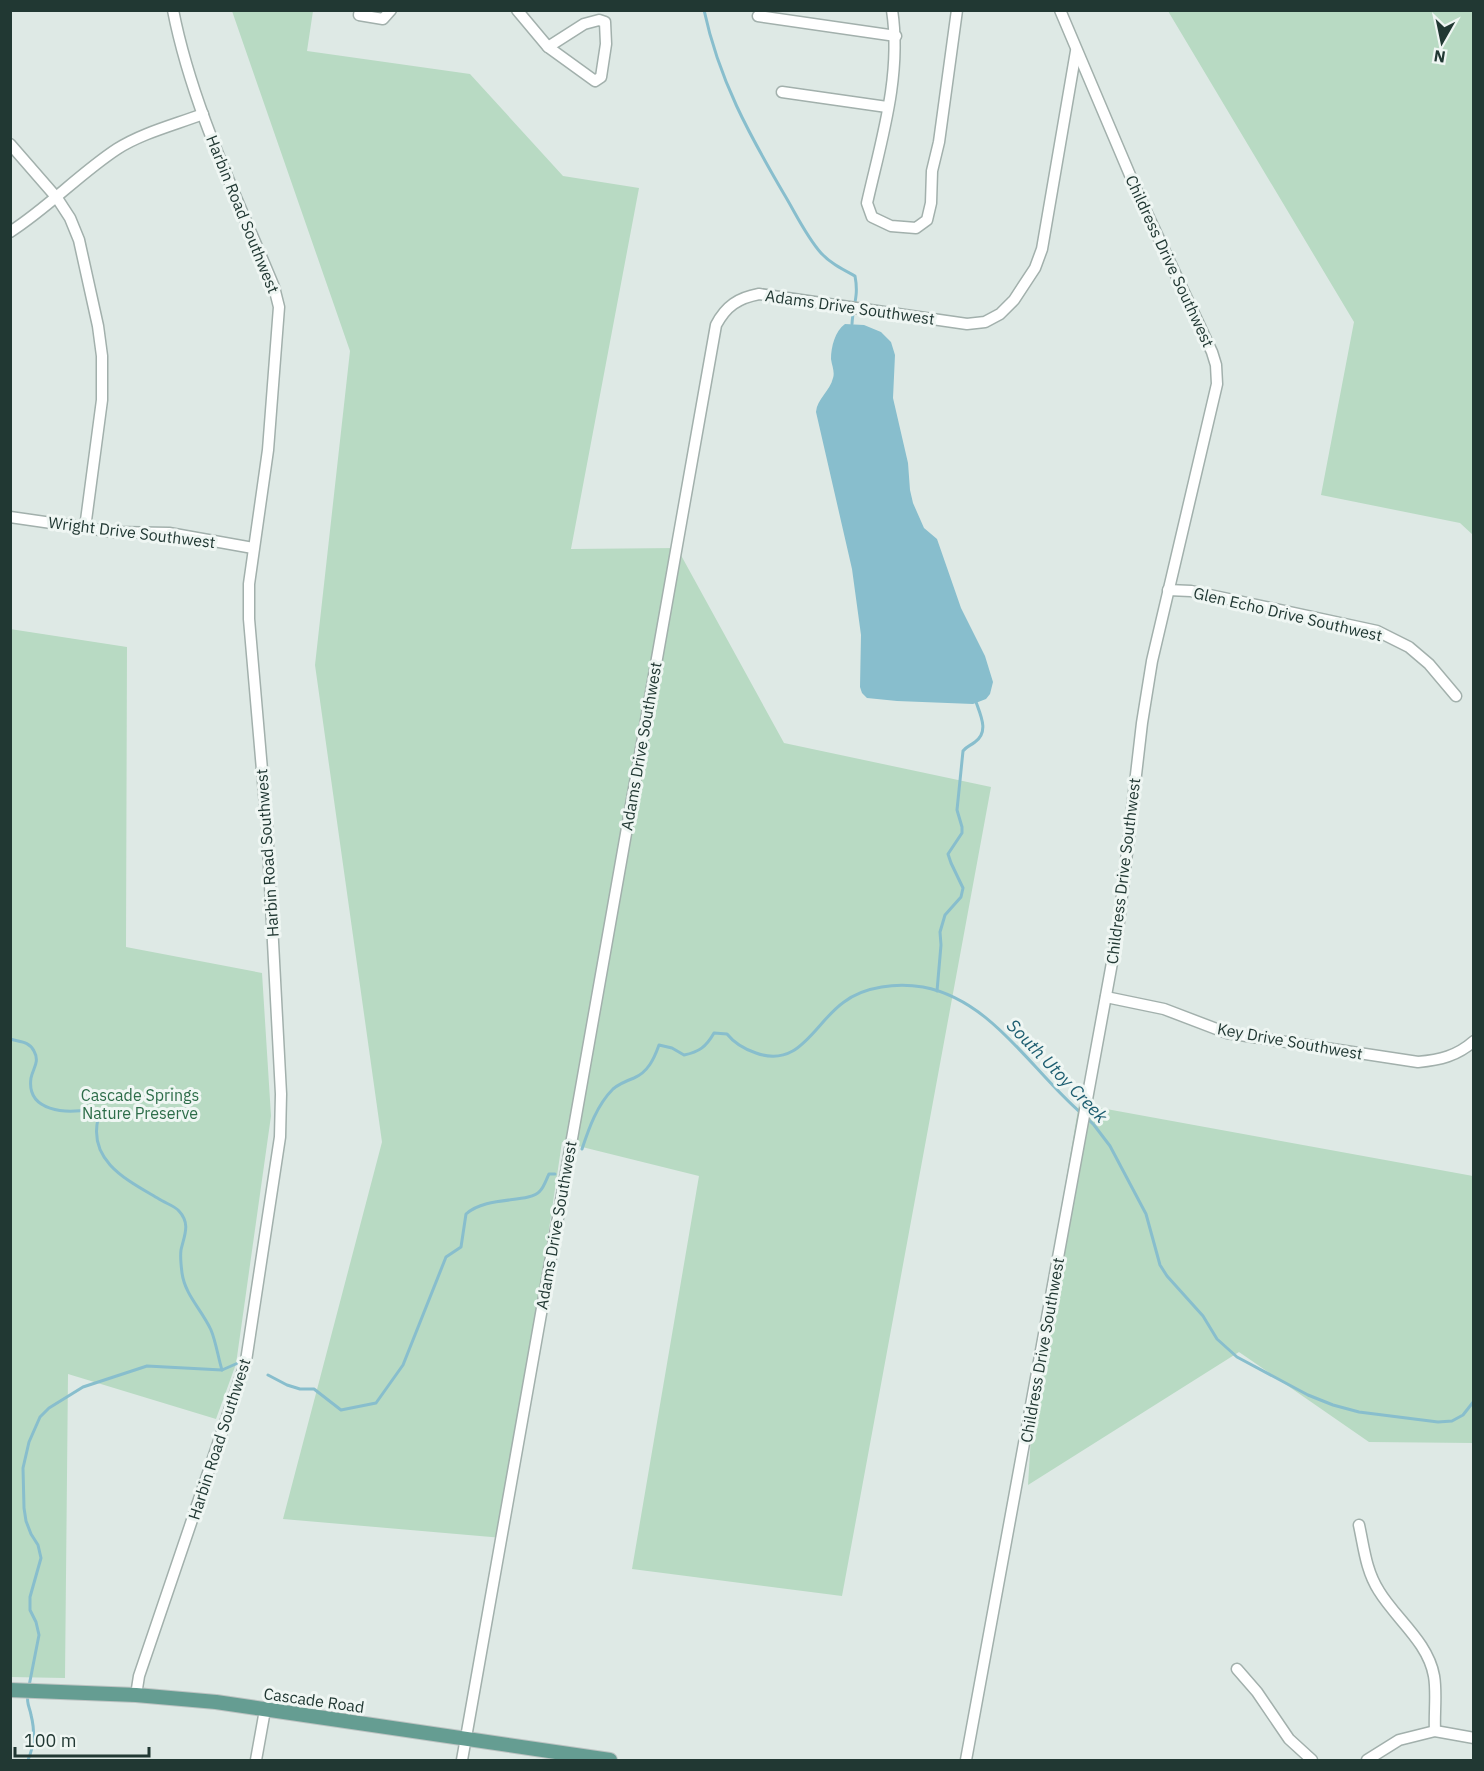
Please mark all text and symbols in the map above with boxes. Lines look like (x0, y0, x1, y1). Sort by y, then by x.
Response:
north arrow (1412, 12, 1472, 72)
text: N (1432, 46, 1447, 68)
street label: Harbin Road Southwest (202, 132, 284, 296)
street label: Childress Drive Southwest (1121, 172, 1219, 350)
street label: Adams Drive Southwest (764, 285, 936, 329)
street label: Wright Drive Southwest (47, 512, 217, 552)
street label: Glen Echo Drive Southwest (1192, 583, 1384, 645)
street label: Adams Drive Southwest (616, 660, 666, 832)
street label: Harbin Road Southwest (251, 768, 283, 938)
street label: Childress Drive Southwest (1102, 777, 1144, 965)
water label: South Utoy Creek (1002, 1014, 1113, 1128)
street label: Key Drive Southwest (1216, 1018, 1364, 1064)
park label: Cascade Springs Nature Preserve (81, 1085, 199, 1123)
street label: Adams Drive Southwest (531, 1139, 581, 1311)
street label: Childress Drive Southwest (1016, 1256, 1068, 1444)
street label: Harbin Road Southwest (183, 1356, 255, 1522)
street label: Cascade Road (262, 1683, 366, 1717)
scale bar (15, 1720, 148, 1758)
text: 100 m (24, 1729, 76, 1752)

